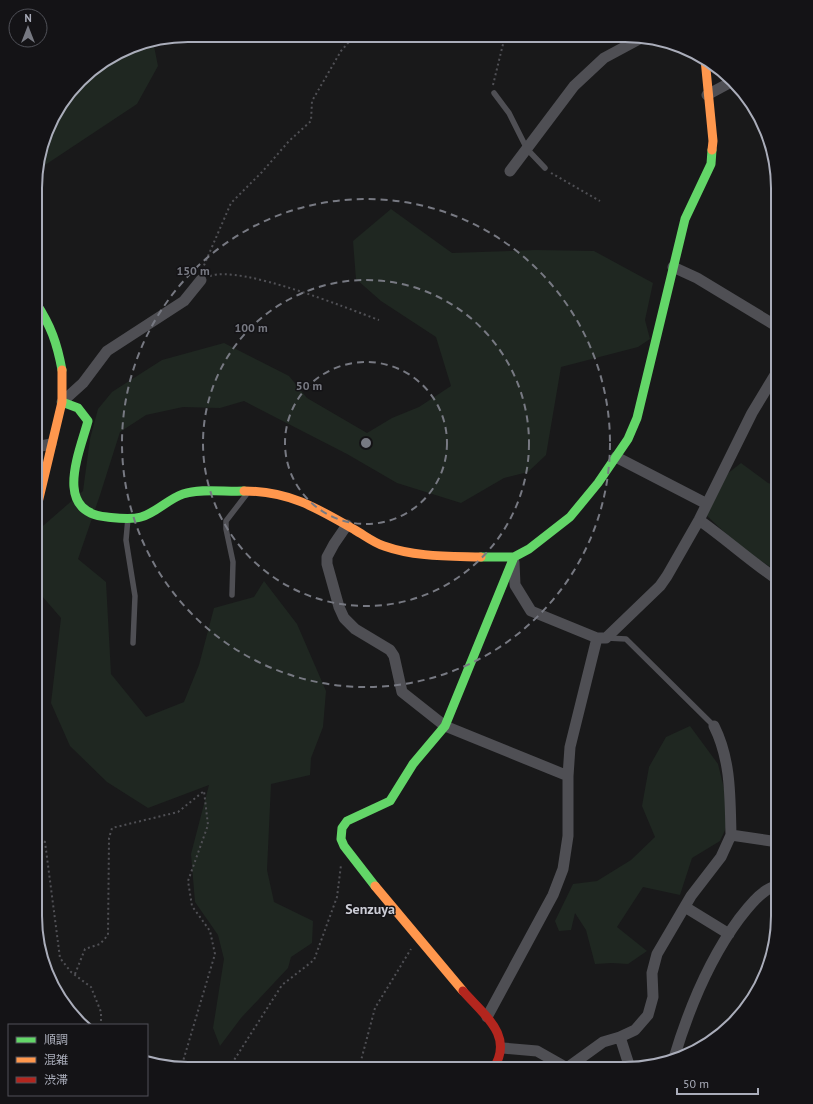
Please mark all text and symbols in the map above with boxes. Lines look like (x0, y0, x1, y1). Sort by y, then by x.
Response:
north arrow (8, 8, 48, 48)
text: N (24, 11, 32, 25)
text: 150 m (176, 263, 210, 278)
text: 100 m (234, 320, 268, 335)
text: 50 m (296, 378, 322, 393)
centre of rings (359, 436, 373, 450)
district label: Senzuya (345, 900, 395, 918)
legend (8, 1024, 148, 1096)
text: 順調 (44, 1032, 68, 1047)
text: 混雑 (44, 1052, 68, 1067)
scale bar (677, 1070, 758, 1096)
text: 渋滞 (44, 1072, 68, 1087)
text: 50 m (683, 1076, 709, 1091)

